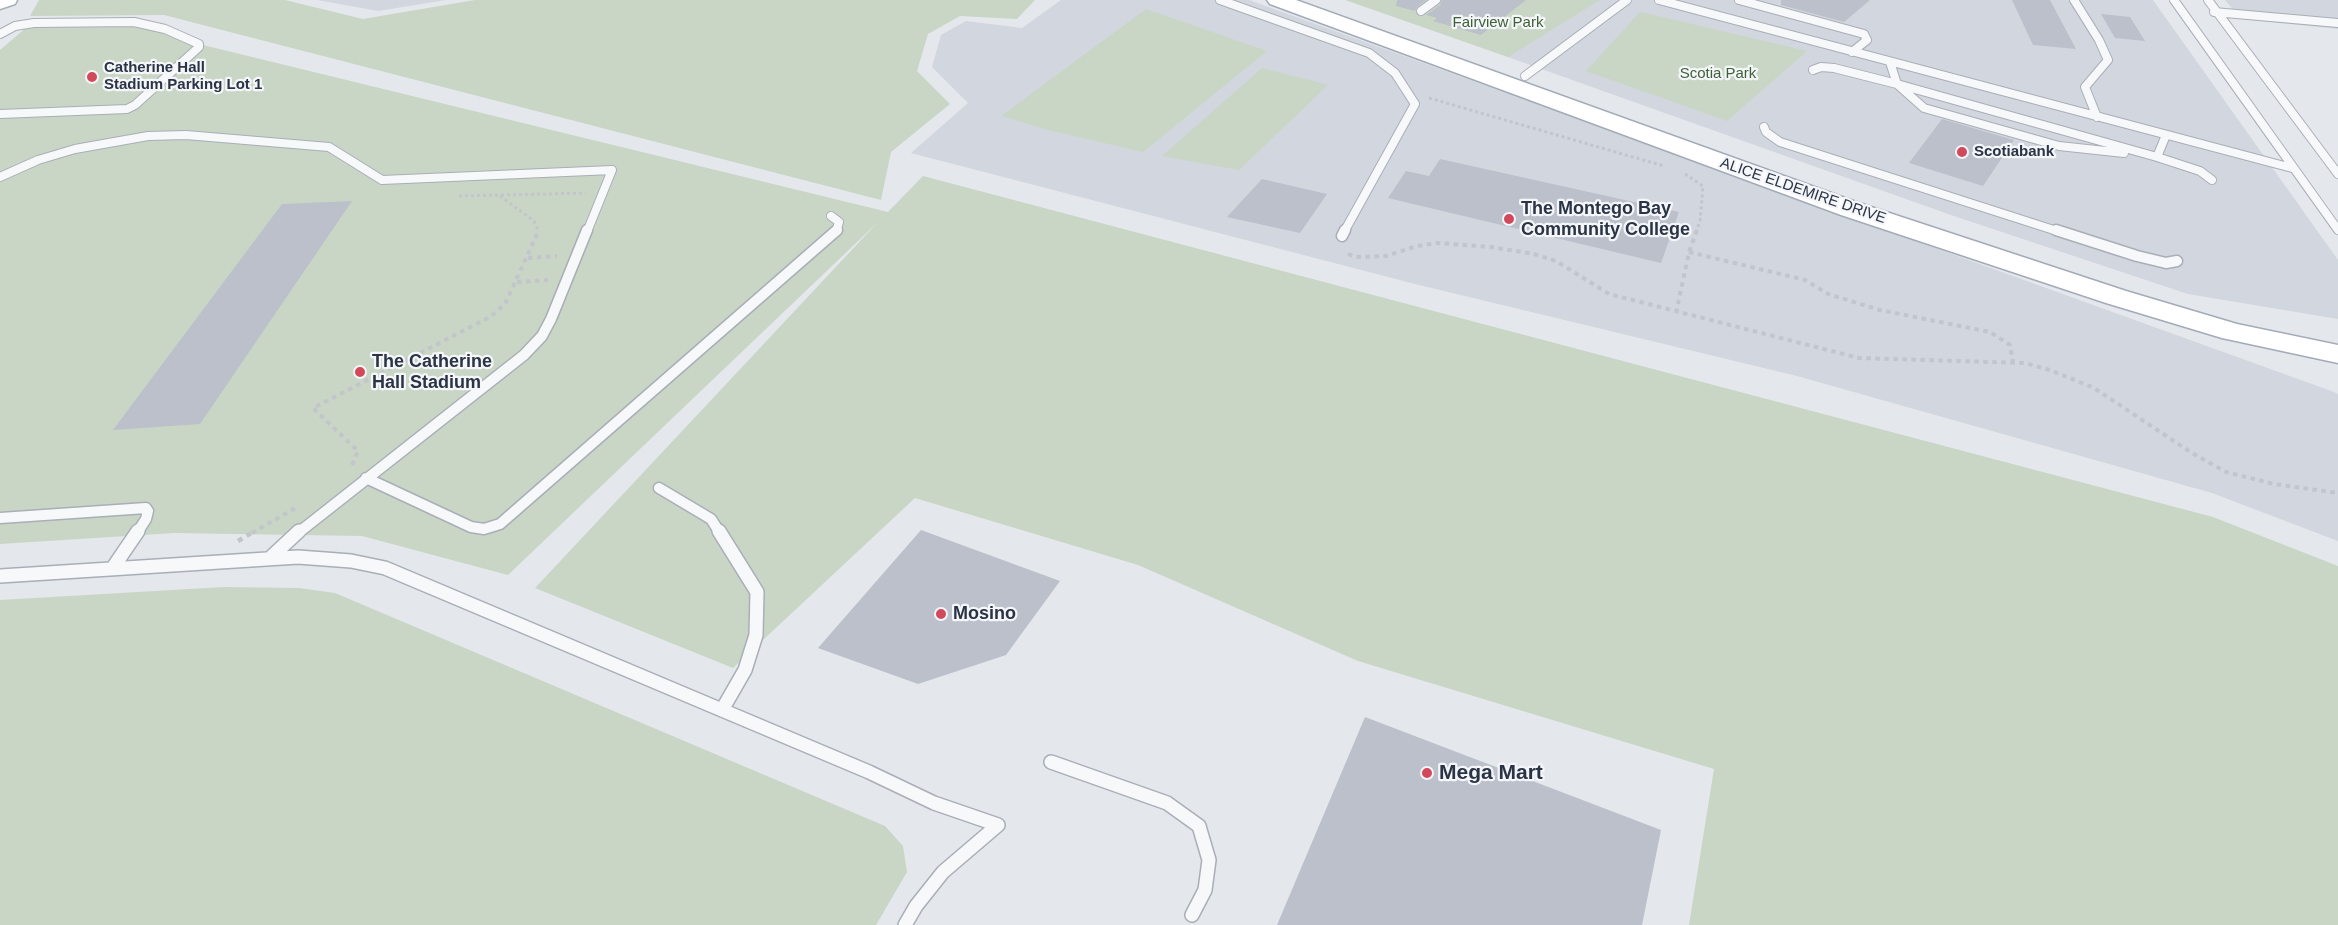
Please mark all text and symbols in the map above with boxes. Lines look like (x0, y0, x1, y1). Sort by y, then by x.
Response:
park label: Fairview Park (1453, 14, 1543, 32)
place label: Catherine Hall Stadium Parking Lot 1 (104, 59, 262, 94)
park label: Scotia Park (1680, 65, 1756, 83)
marker: Catherine Hall Stadium Parking Lot 1 (85, 70, 99, 84)
place label: Scotiabank (1974, 143, 2054, 161)
marker: Scotiabank (1955, 145, 1969, 159)
street label: ALICE ELDEMIRE DRIVE (1718, 154, 1888, 228)
place label: The Montego Bay Community College (1521, 198, 1690, 240)
marker: The Montego Bay Community College (1502, 212, 1516, 226)
place label: The Catherine Hall Stadium (372, 351, 492, 394)
marker: The Catherine Hall Stadium (353, 365, 367, 379)
place label: Mosino (953, 603, 1016, 625)
marker: Mosino (934, 607, 948, 621)
place label: Mega Mart (1439, 760, 1543, 786)
marker: Mega Mart (1420, 766, 1434, 780)

